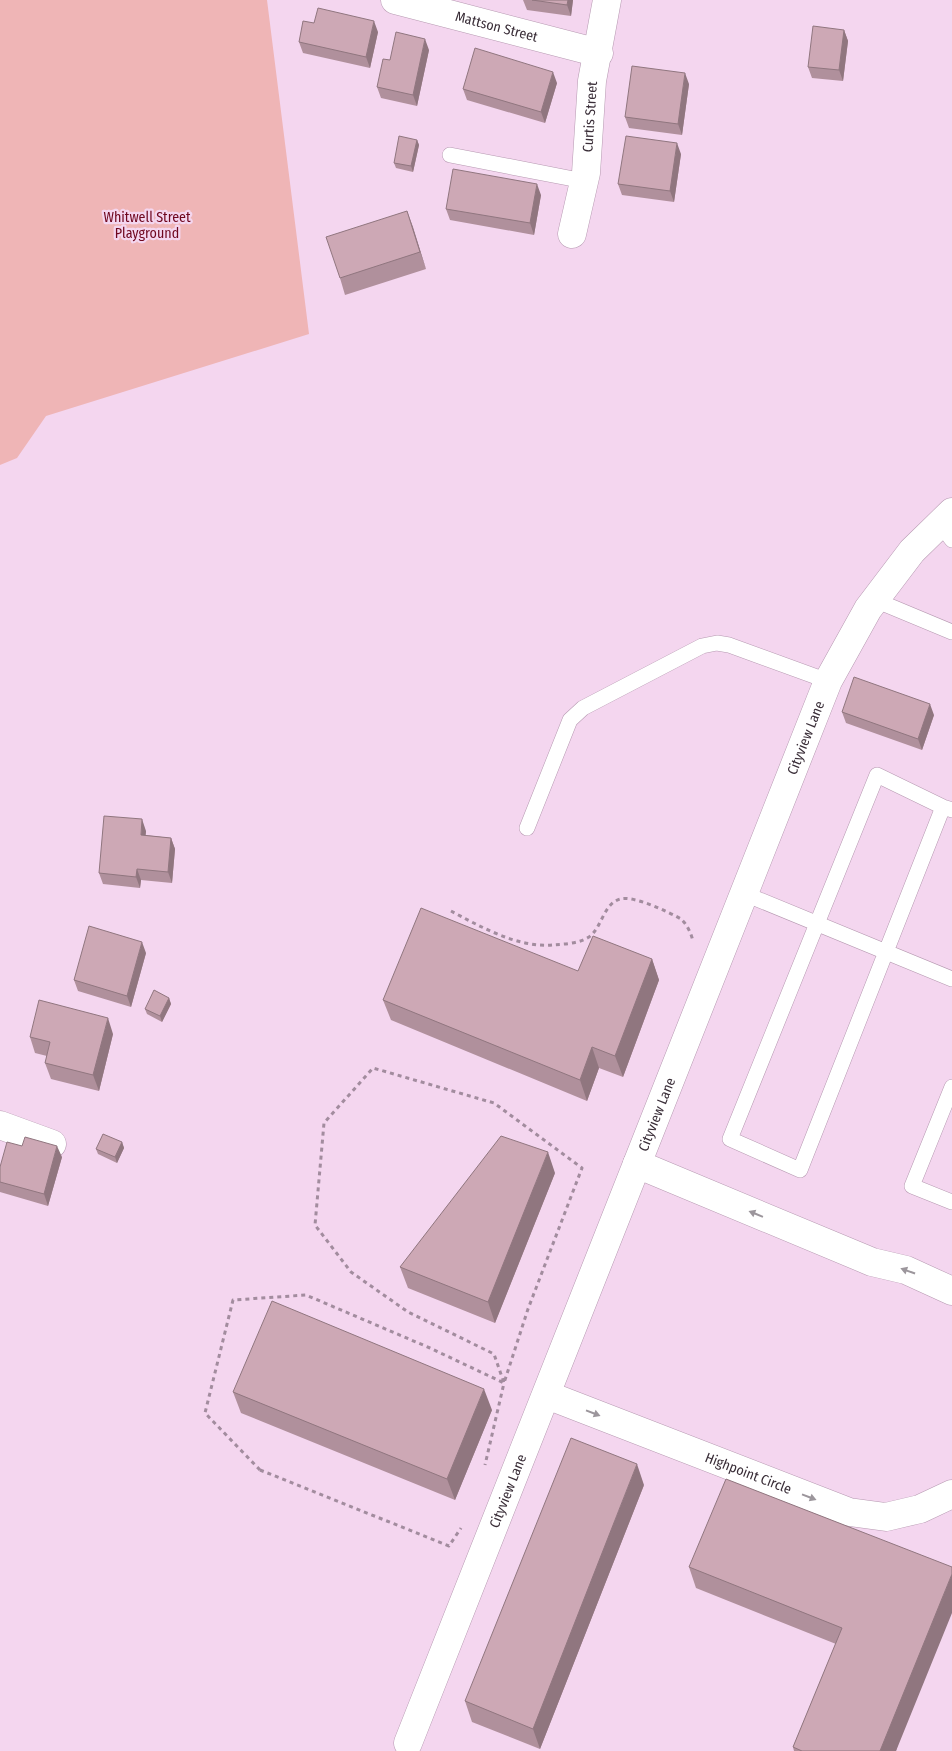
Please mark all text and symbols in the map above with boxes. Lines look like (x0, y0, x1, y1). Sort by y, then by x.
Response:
street label: Mattson Street (453, 8, 540, 46)
street label: Curtis Street (579, 80, 601, 153)
park label: Whitwell Street Playground (103, 209, 191, 242)
street label: Cityview Lane (784, 699, 828, 777)
street label: Cityview Lane (635, 1075, 679, 1154)
one-way arrow (749, 1209, 763, 1217)
one-way arrow (900, 1267, 915, 1275)
one-way arrow (586, 1409, 600, 1417)
street label: Highpoint Circle (703, 1449, 794, 1498)
street label: Cityview Lane (486, 1452, 530, 1531)
one-way arrow (802, 1494, 817, 1501)

